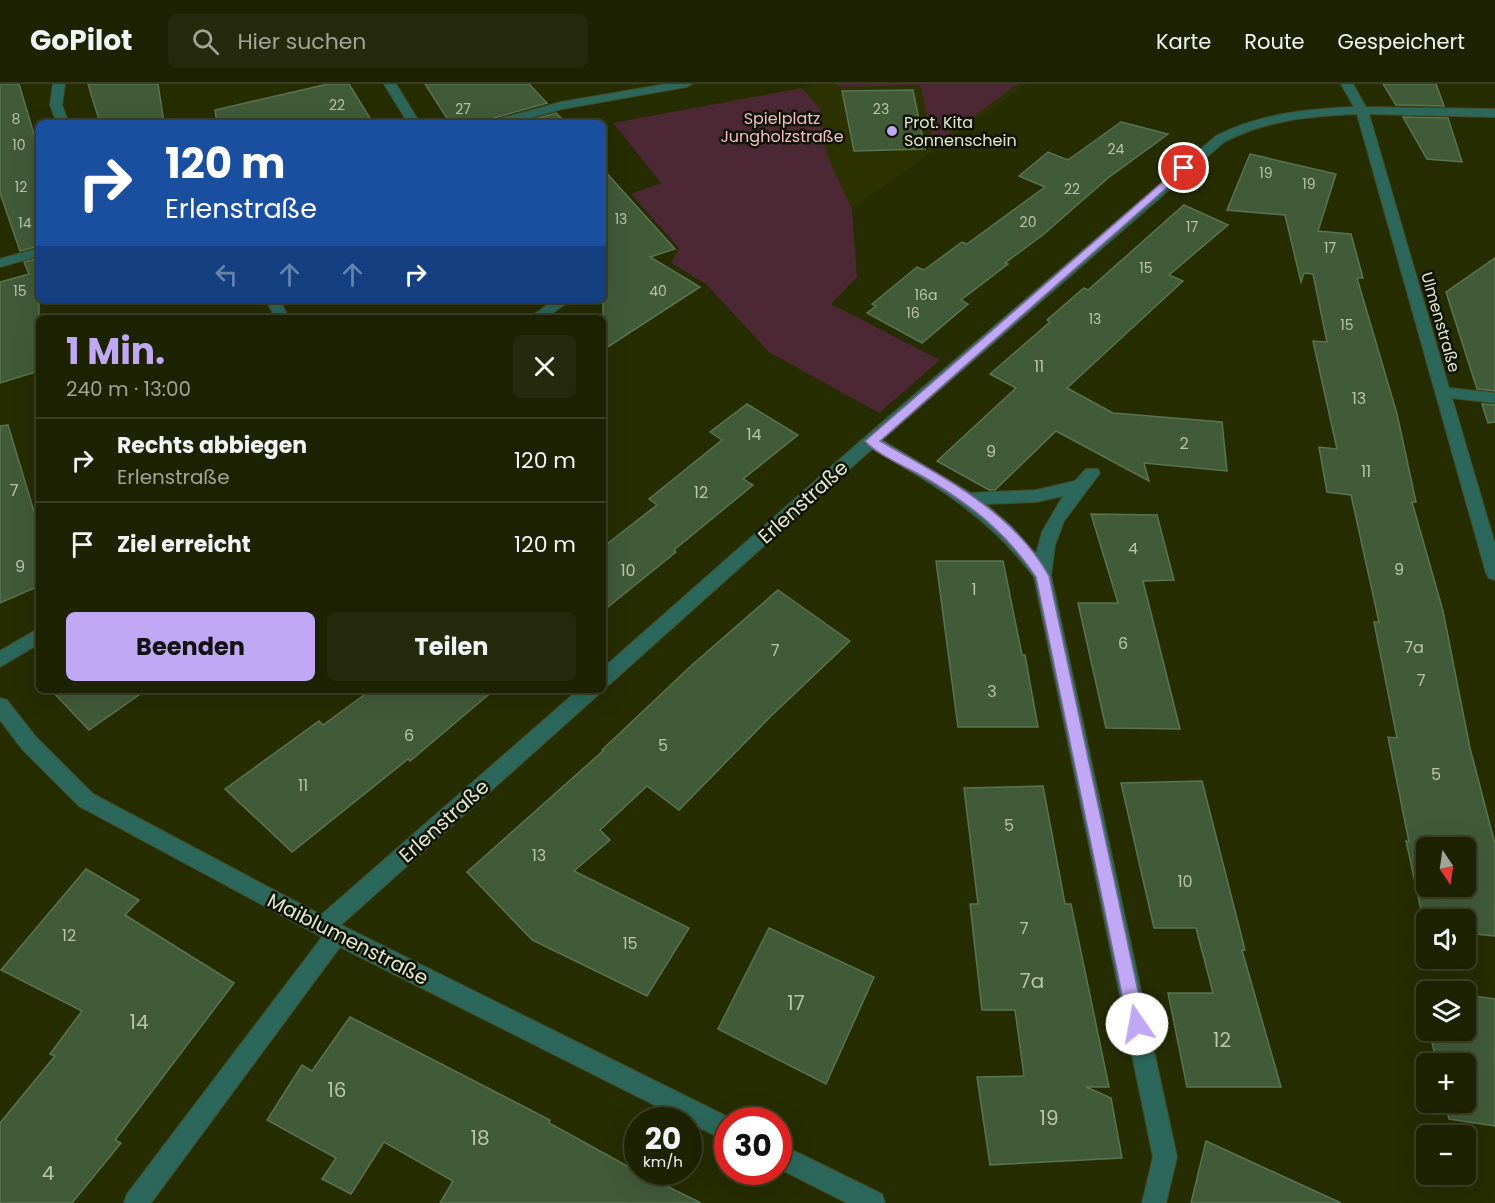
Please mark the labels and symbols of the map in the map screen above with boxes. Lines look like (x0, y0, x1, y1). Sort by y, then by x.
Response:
house number: 22 (329, 95, 345, 115)
house number: 27 (455, 99, 471, 119)
house number: 23 (873, 99, 889, 119)
park label: Spielplatz Jungholzstraße (720, 107, 844, 148)
house number: 8 (12, 109, 21, 129)
place label: Prot. Kita Sonnenschein (904, 111, 1017, 152)
marker: Prot. Kita Sonnenschein (885, 124, 899, 138)
house number: 10 (12, 135, 26, 155)
house number: 24 (1108, 139, 1125, 159)
pin (1158, 142, 1209, 193)
house number: 19 (1259, 163, 1273, 183)
house number: 19 (1302, 174, 1316, 194)
house number: 12 (15, 177, 27, 197)
house number: 22 (1064, 179, 1080, 199)
house number: 13 (615, 209, 627, 229)
house number: 20 (1020, 212, 1036, 232)
house number: 14 (18, 213, 32, 233)
house number: 17 (1186, 217, 1198, 237)
house number: 17 (1324, 238, 1336, 258)
house number: 15 (1139, 258, 1153, 278)
street label: Ulmenstraße (1415, 269, 1466, 375)
house number: 15 (13, 281, 27, 301)
house number: 40 (649, 281, 667, 301)
house number: 16a (915, 285, 937, 305)
house number: 16 (906, 303, 920, 323)
house number: 13 (1089, 309, 1101, 329)
house number: 15 (1340, 315, 1354, 335)
house number: 11 (1034, 355, 1044, 378)
house number: 13 (1352, 387, 1366, 410)
house number: 14 (746, 423, 762, 446)
house number: 2 (1179, 432, 1189, 455)
house number: 9 (986, 440, 996, 463)
street label: Erlenstraße (752, 454, 854, 550)
house number: 11 (1361, 460, 1371, 483)
house number: 7 (10, 479, 19, 502)
house number: 12 (694, 481, 708, 504)
house number: 4 (1128, 537, 1138, 560)
house number: 9 (15, 555, 25, 578)
house number: 9 (1394, 558, 1404, 581)
house number: 10 (620, 559, 636, 582)
house number: 1 (971, 578, 977, 601)
house number: 6 (1118, 632, 1128, 655)
house number: 7a (1404, 636, 1424, 659)
house number: 7 (771, 639, 780, 662)
house number: 7 (1417, 669, 1426, 692)
house number: 3 (987, 680, 997, 703)
house number: 6 (404, 724, 414, 747)
house number: 5 (658, 734, 668, 757)
house number: 5 (1431, 763, 1441, 786)
street label: Erlenstraße (393, 773, 495, 869)
house number: 11 (298, 774, 308, 797)
house number: 5 (1004, 814, 1014, 837)
north arrow (1416, 837, 1476, 897)
house number: 13 (532, 844, 546, 867)
house number: 10 (1177, 870, 1193, 893)
street label: Maiblumenstraße (263, 886, 433, 992)
house number: 7 (1020, 917, 1029, 940)
house number: 12 (62, 924, 76, 947)
house number: 15 (622, 932, 638, 955)
house number: 7a (1020, 967, 1044, 995)
house number: 17 (787, 989, 805, 1017)
position arrow (1105, 992, 1169, 1056)
house number: 14 (130, 1008, 148, 1036)
house number: 12 (1213, 1026, 1231, 1054)
house number: 16 (327, 1076, 347, 1104)
house number: 19 (1040, 1104, 1059, 1132)
speed limit sign: 30 (714, 1107, 792, 1185)
house number: 18 (470, 1124, 490, 1152)
house number: 4 (42, 1159, 54, 1187)

